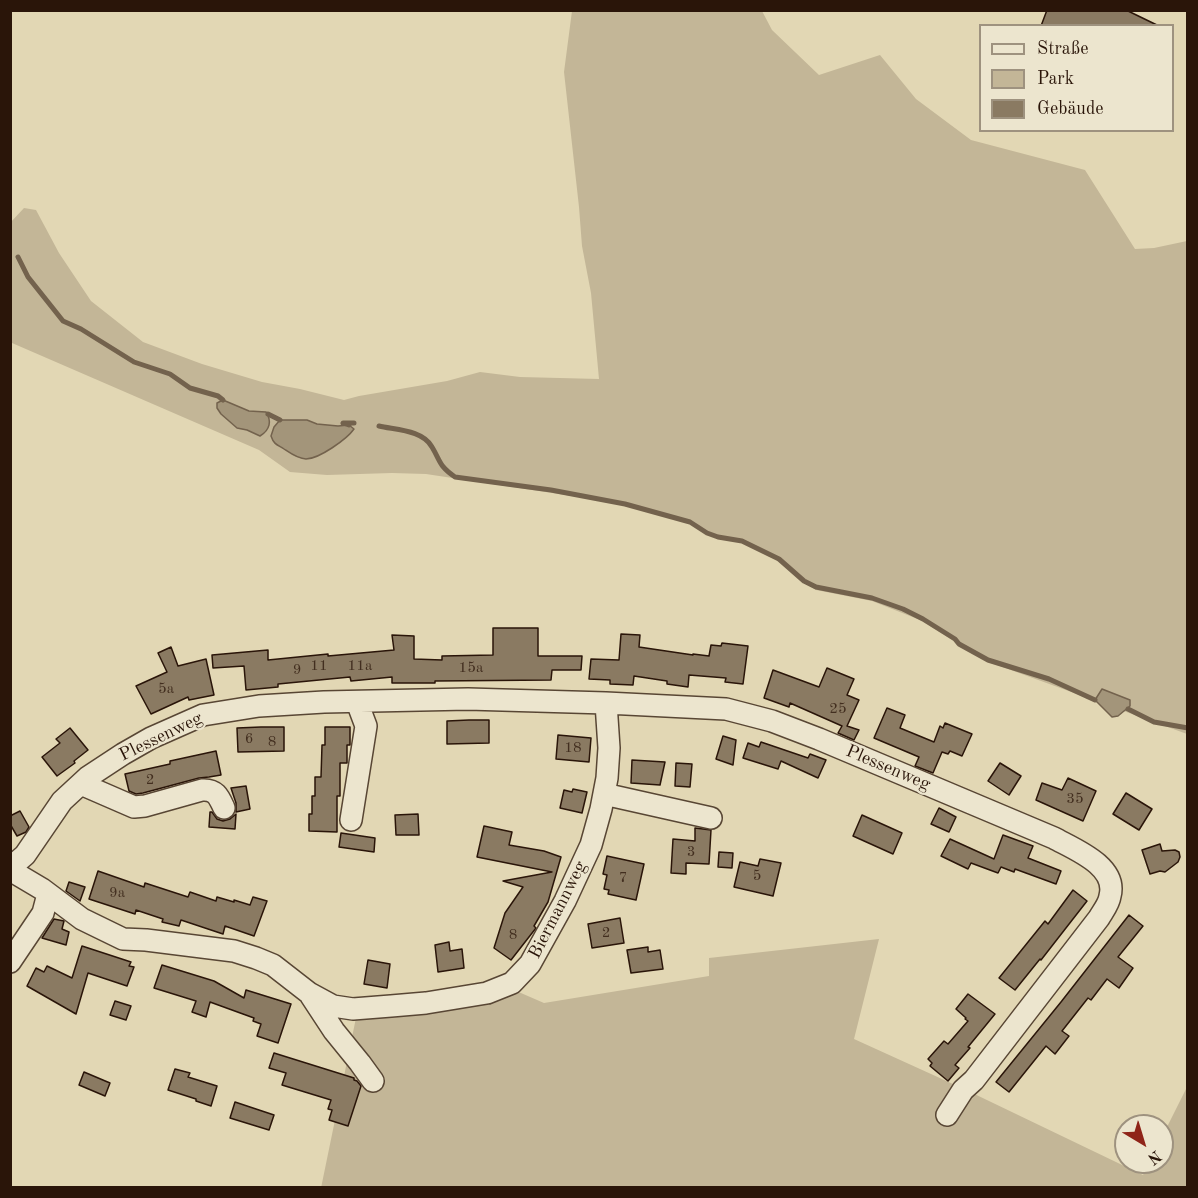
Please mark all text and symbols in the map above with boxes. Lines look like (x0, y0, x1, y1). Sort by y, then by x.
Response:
legend (979, 24, 1174, 132)
text: Straße (1037, 40, 1088, 58)
text: Park (1037, 70, 1074, 88)
text: Gebäude (1037, 100, 1104, 118)
house number: 11 (310, 657, 328, 675)
house number: 11a (348, 657, 372, 675)
house number: 15a (459, 659, 483, 677)
house number: 9 (293, 661, 301, 679)
house number: 5a (158, 680, 174, 698)
house number: 25 (829, 700, 847, 718)
street label: Plessenweg (116, 708, 206, 766)
house number: 6 (245, 730, 253, 748)
house number: 8 (268, 733, 276, 751)
house number: 18 (564, 739, 582, 757)
street label: Plessenweg (842, 740, 934, 796)
house number: 2 (146, 771, 154, 789)
house number: 35 (1066, 790, 1084, 808)
house number: 3 (687, 843, 695, 861)
street label: Biermannweg (524, 858, 592, 962)
house number: 5 (753, 867, 761, 885)
house number: 7 (619, 869, 627, 887)
house number: 9a (109, 884, 125, 902)
house number: 2 (602, 924, 610, 942)
house number: 8 (509, 926, 517, 944)
north arrow (1114, 1114, 1174, 1174)
text: N (1144, 1147, 1164, 1167)

